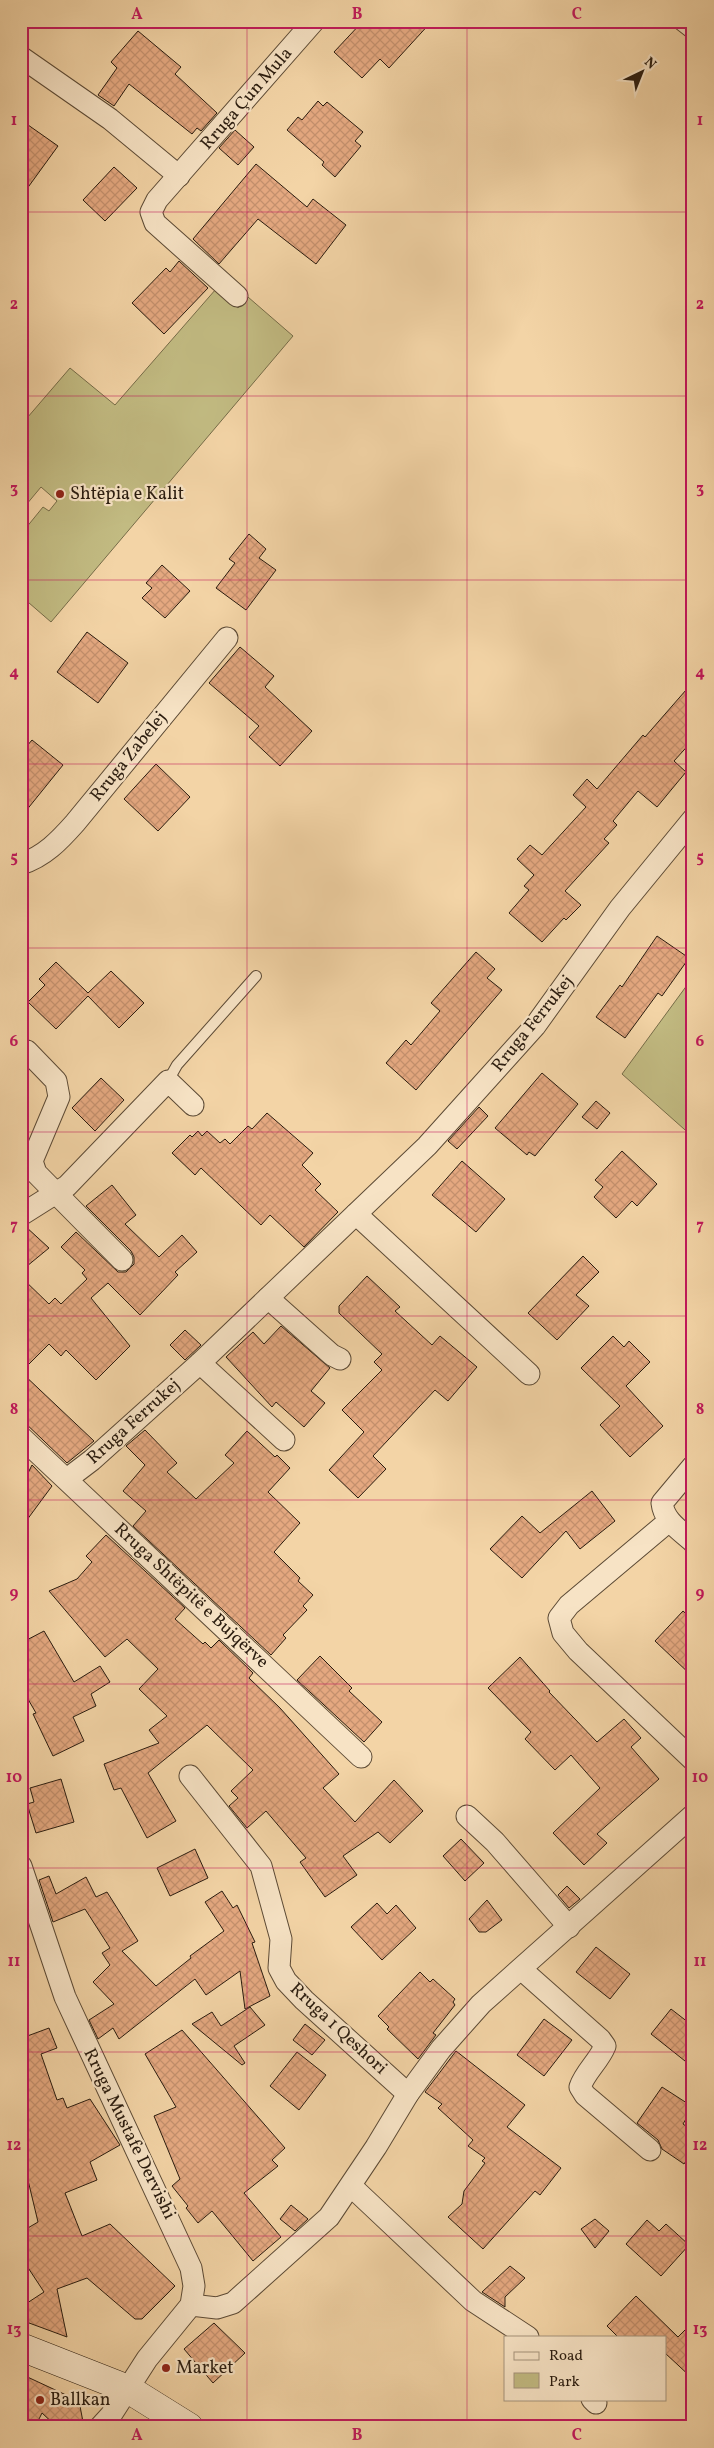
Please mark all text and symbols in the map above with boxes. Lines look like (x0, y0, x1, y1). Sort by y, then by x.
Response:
text: A (131, 4, 143, 26)
text: B (352, 4, 363, 26)
text: C (572, 4, 582, 26)
street label: Rruga Çun Mula (195, 42, 299, 156)
north arrow (616, 48, 666, 98)
text: N (640, 53, 660, 74)
text: 1 (11, 110, 17, 132)
text: 1 (697, 110, 703, 132)
text: 2 (10, 294, 18, 316)
text: 2 (696, 294, 704, 316)
text: 3 (10, 478, 18, 500)
text: 3 (696, 478, 704, 500)
place label: Shtëpia e Kalit (70, 482, 184, 507)
marker: Shtëpia e Kalit (54, 488, 66, 500)
text: 4 (9, 662, 19, 684)
text: 4 (695, 662, 705, 684)
street label: Rruga Zabelej (85, 707, 173, 807)
text: 5 (10, 847, 18, 869)
text: 5 (696, 847, 704, 869)
street label: Rruga Ferrukej (486, 970, 580, 1078)
text: 6 (10, 1031, 19, 1053)
text: 6 (696, 1031, 705, 1053)
text: 7 (10, 1215, 18, 1237)
text: 7 (696, 1215, 704, 1237)
street label: Rruga Ferrukej (82, 1373, 186, 1471)
text: 8 (10, 1399, 18, 1421)
text: 8 (696, 1399, 704, 1421)
street label: Rruga Shtëpitë e Bujqërve (108, 1517, 274, 1675)
text: 9 (10, 1583, 19, 1605)
text: 9 (696, 1583, 705, 1605)
text: 10 (6, 1767, 22, 1789)
text: 10 (692, 1767, 708, 1789)
text: 11 (8, 1951, 20, 1973)
text: 11 (694, 1951, 706, 1973)
street label: Rruga 1 Qeshori (284, 1977, 392, 2081)
street label: Rruga Mustafe Dervishi (77, 2044, 181, 2224)
text: 12 (7, 2135, 21, 2157)
text: 12 (693, 2135, 707, 2157)
text: 13 (7, 2319, 21, 2341)
text: 13 (693, 2319, 707, 2341)
legend (504, 2336, 666, 2400)
text: Road (549, 2346, 583, 2367)
place label: Market (176, 2356, 234, 2381)
marker: Market (160, 2362, 172, 2374)
text: Park (549, 2372, 580, 2393)
place label: Ballkan (50, 2388, 111, 2413)
marker: Ballkan (34, 2394, 46, 2406)
text: A (131, 2425, 143, 2447)
text: B (352, 2425, 363, 2447)
text: C (572, 2425, 582, 2447)

